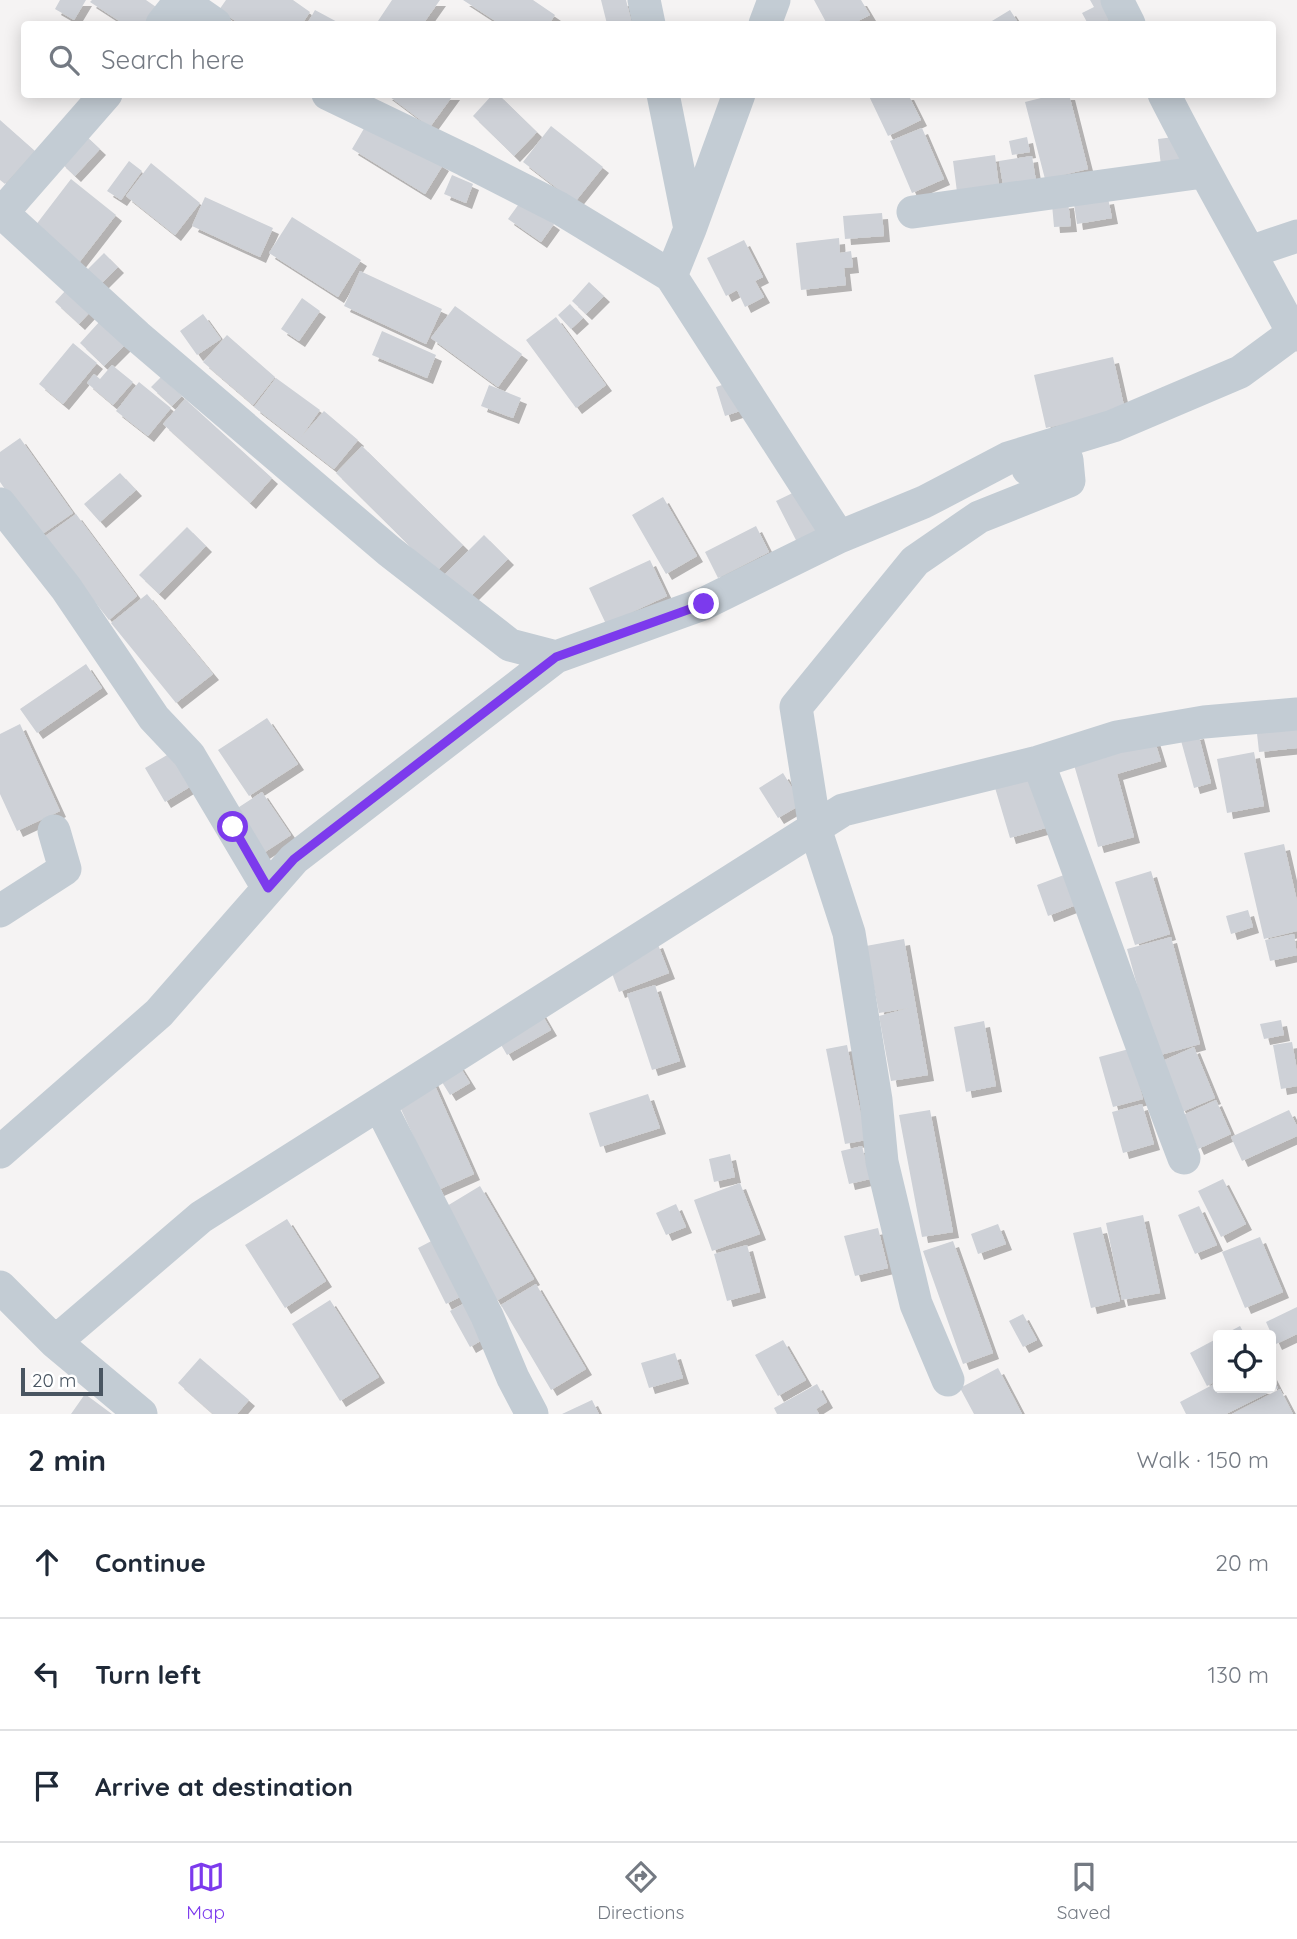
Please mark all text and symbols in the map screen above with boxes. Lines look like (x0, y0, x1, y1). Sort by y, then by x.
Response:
search box (21, 21, 1276, 98)
icon: search (45, 41, 83, 79)
text: Search here (101, 43, 245, 76)
route end (688, 588, 719, 619)
route start (217, 811, 248, 842)
map controls (1213, 1330, 1276, 1393)
button: locate (1213, 1330, 1276, 1393)
scale bar (21, 1365, 103, 1397)
text: 20 m (32, 1368, 76, 1392)
text: 2 min (28, 1441, 106, 1479)
text: Walk · 150 m (1136, 1445, 1269, 1474)
icon: ahead (28, 1543, 66, 1581)
text: Continue (95, 1546, 206, 1579)
text: 20 m (1215, 1548, 1269, 1577)
icon: left (28, 1655, 66, 1693)
text: Turn left (95, 1658, 202, 1691)
text: 130 m (1207, 1660, 1269, 1689)
icon: arrive (28, 1767, 66, 1805)
text: Arrive at destination (95, 1770, 353, 1803)
tab: Map (186, 1858, 225, 1924)
tab: Directions (597, 1858, 684, 1924)
tab: Saved (1057, 1858, 1111, 1924)

